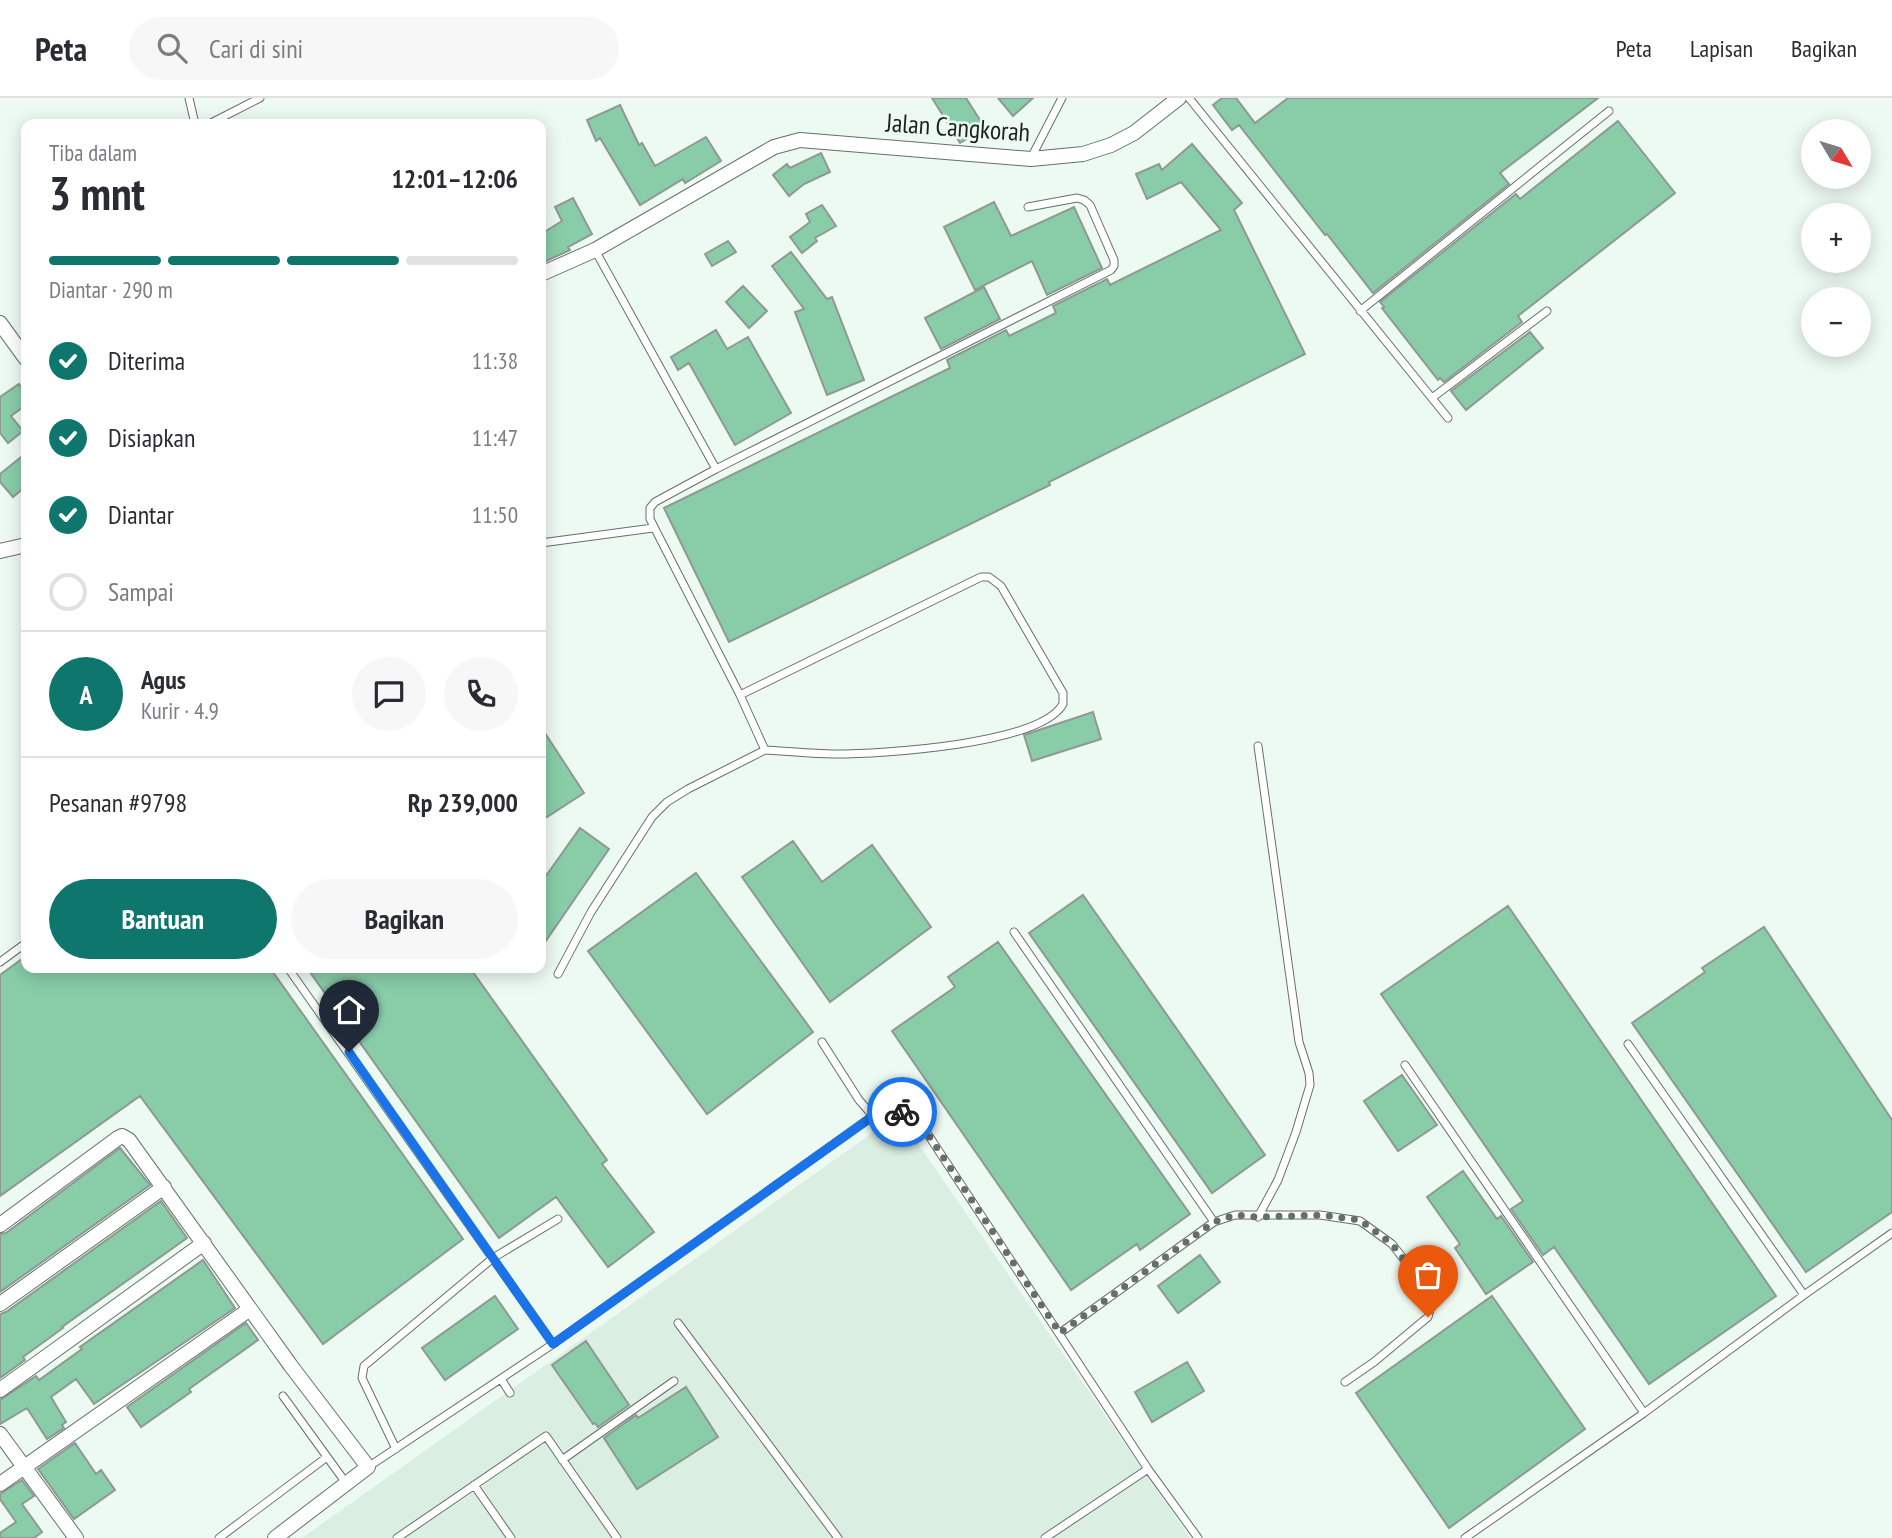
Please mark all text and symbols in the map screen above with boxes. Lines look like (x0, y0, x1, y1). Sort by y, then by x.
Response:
search box (129, 17, 619, 80)
text: Peta (35, 27, 87, 70)
icon: search (153, 29, 191, 67)
text: Cari di sini (209, 32, 303, 65)
text: Peta (1616, 33, 1652, 64)
text: Lapisan (1690, 33, 1753, 64)
text: Bagikan (1791, 33, 1857, 64)
street label: Jalan Cangkorah (884, 105, 1031, 149)
north arrow (1801, 119, 1871, 189)
map controls (1801, 119, 1871, 357)
text: Tiba dalam (49, 138, 137, 167)
text: 12:01–12:06 (391, 162, 518, 195)
text: 3 mnt (49, 163, 145, 223)
button: + (1801, 203, 1871, 273)
text: Diantar · 290 m (49, 275, 173, 304)
button: − (1801, 287, 1871, 357)
icon: check (49, 342, 87, 380)
text: Diterima (108, 344, 185, 377)
text: 11:38 (472, 346, 518, 375)
icon: check (49, 419, 87, 457)
text: Disiapkan (108, 421, 195, 454)
text: 11:47 (472, 423, 518, 452)
icon: check (49, 496, 87, 534)
text: Diantar (108, 498, 174, 531)
text: 11:50 (472, 500, 518, 529)
text: Sampai (108, 575, 174, 608)
button: chat (352, 657, 426, 731)
button: phone (444, 657, 518, 731)
text: Agus (141, 663, 186, 696)
text: A (79, 678, 93, 711)
text: Kurir · 4.9 (141, 696, 219, 725)
text: Pesanan #9798 (49, 786, 187, 819)
text: Rp 239,000 (408, 786, 518, 819)
button: Bantuan (49, 879, 277, 959)
button: Bagikan (291, 879, 518, 959)
pin (319, 980, 379, 1052)
icon: home (330, 991, 368, 1029)
courier (867, 1077, 937, 1147)
icon: bike (883, 1093, 921, 1131)
pin (1398, 1245, 1458, 1317)
icon: bag (1409, 1256, 1447, 1294)

